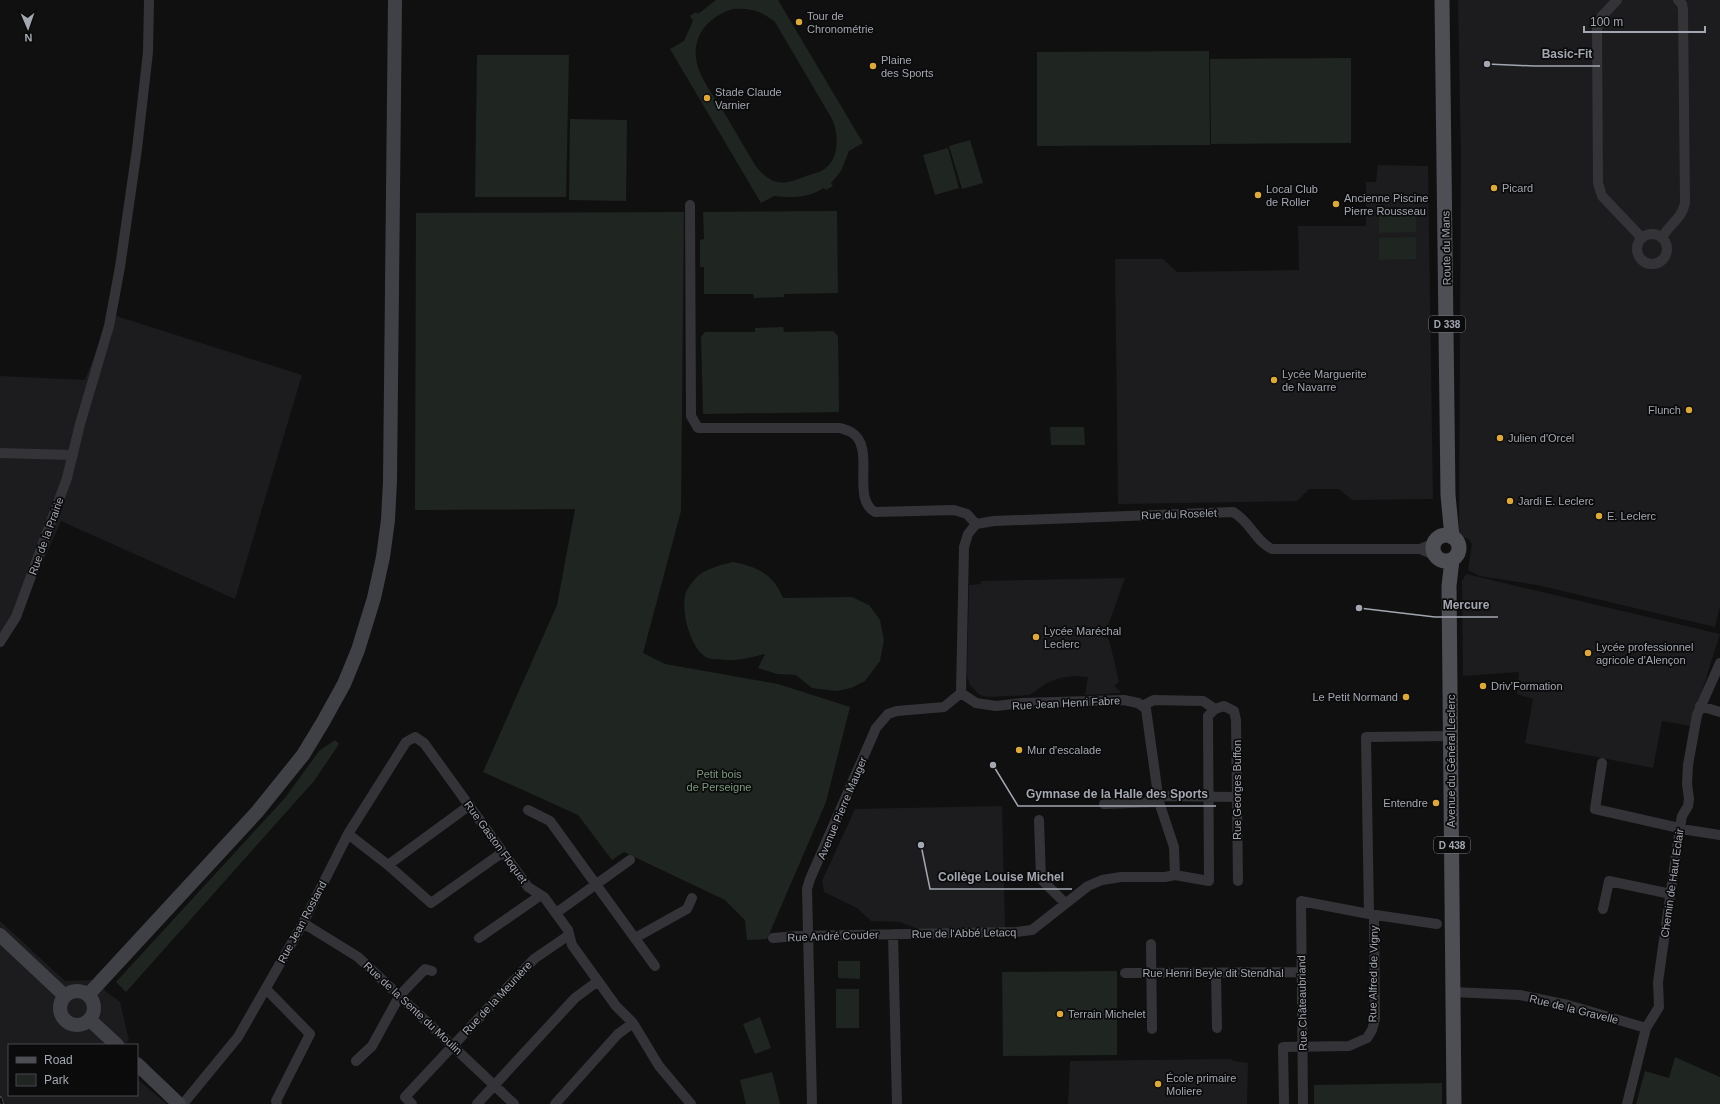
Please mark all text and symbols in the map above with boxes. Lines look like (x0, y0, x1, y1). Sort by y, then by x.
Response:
north arrow (8, 8, 48, 48)
scale bar (1584, 8, 1705, 34)
place label: Tour de Chronométrie (807, 10, 874, 35)
text: 100 m (1590, 15, 1623, 29)
marker: Tour de Chronométrie (794, 17, 804, 27)
text: N (24, 32, 33, 44)
callout: Basic-Fit (1534, 42, 1600, 66)
text: Basic-Fit (1542, 47, 1592, 61)
place label: Plaine des Sports (881, 54, 934, 79)
marker: Plaine des Sports (868, 61, 878, 71)
place label: Stade Claude Varnier (715, 86, 782, 111)
marker: Stade Claude Varnier (702, 93, 712, 103)
place label: Picard (1502, 182, 1533, 194)
place label: Local Club de Roller (1266, 183, 1318, 208)
marker: Picard (1489, 183, 1499, 193)
marker: Local Club de Roller (1253, 190, 1263, 200)
place label: Ancienne Piscine Pierre Rousseau (1344, 192, 1428, 217)
marker: Ancienne Piscine Pierre Rousseau (1331, 199, 1341, 209)
street label: Route du Mans (1439, 210, 1453, 285)
road number: D 338 (1429, 316, 1465, 332)
place label: Lycée Marguerite de Navarre (1282, 368, 1367, 393)
marker: Lycée Marguerite de Navarre (1269, 375, 1279, 385)
place label: Flunch (1648, 404, 1681, 416)
marker: Flunch (1684, 405, 1694, 415)
place label: Julien d'Orcel (1508, 432, 1574, 444)
marker: Julien d'Orcel (1495, 433, 1505, 443)
street label: Rue de la Prairie (26, 495, 66, 577)
place label: Jardi E. Leclerc (1518, 495, 1594, 507)
marker: Jardi E. Leclerc (1505, 496, 1515, 506)
street label: Rue du Roselet (1141, 507, 1217, 521)
place label: E. Leclerc (1607, 510, 1656, 522)
marker: E. Leclerc (1594, 511, 1604, 521)
callout: Mercure (1435, 593, 1498, 617)
text: Mercure (1443, 598, 1490, 612)
place label: Lycée Maréchal Leclerc (1044, 625, 1121, 650)
marker: Lycée Maréchal Leclerc (1031, 632, 1041, 642)
place label: Lycée professionnel agricole d'Alençon (1596, 641, 1693, 666)
marker: Lycée professionnel agricole d'Alençon (1583, 648, 1593, 658)
place label: Driv’Formation (1491, 680, 1563, 692)
marker: Driv’Formation (1478, 681, 1488, 691)
place label: Le Petit Normand (1312, 691, 1398, 703)
marker: Le Petit Normand (1401, 692, 1411, 702)
street label: Rue Jean Henri Fabre (1012, 694, 1120, 712)
street label: Avenue du Général Leclerc (1445, 694, 1457, 828)
street label: Rue Georges Buffon (1231, 740, 1243, 840)
place label: Mur d'escalade (1027, 744, 1101, 756)
marker: Mur d'escalade (1014, 745, 1024, 755)
street label: Avenue Pierre Mauger (815, 755, 869, 861)
park label: Petit bois de Perseigne (687, 768, 751, 793)
callout: Gymnase de la Halle des Sports (1018, 782, 1216, 806)
text: Gymnase de la Halle des Sports (1026, 787, 1208, 801)
place label: Entendre (1383, 797, 1428, 809)
marker: Entendre (1431, 798, 1441, 808)
street label: Rue Gaston Floquet (462, 799, 530, 885)
street label: Chemin de Haut Eclair (1658, 827, 1686, 938)
road number: D 438 (1434, 837, 1470, 853)
callout: Collège Louise Michel (930, 865, 1072, 889)
text: Collège Louise Michel (938, 870, 1064, 884)
street label: Rue Jean Rostand (275, 879, 329, 965)
street label: Rue Alfred de Vigny (1366, 925, 1380, 1023)
street label: Rue de l'Abbé Letacq (911, 926, 1017, 940)
street label: Rue André Couder (787, 928, 879, 944)
street label: Rue Châteaubriand (1295, 955, 1309, 1051)
street label: Rue de la Sente du Moulin (361, 959, 465, 1057)
street label: Rue de la Meunière (460, 959, 534, 1037)
street label: Rue Henri Beyle dit Stendhal (1142, 967, 1284, 979)
street label: Rue de la Gravelle (1528, 992, 1620, 1026)
place label: Terrain Michelet (1068, 1008, 1146, 1020)
marker: Terrain Michelet (1055, 1009, 1065, 1019)
legend (8, 1044, 138, 1096)
text: Road (44, 1053, 73, 1067)
place label: École primaire Moliere (1166, 1072, 1236, 1097)
text: Park (44, 1073, 70, 1087)
marker: École primaire Moliere (1153, 1079, 1163, 1089)

